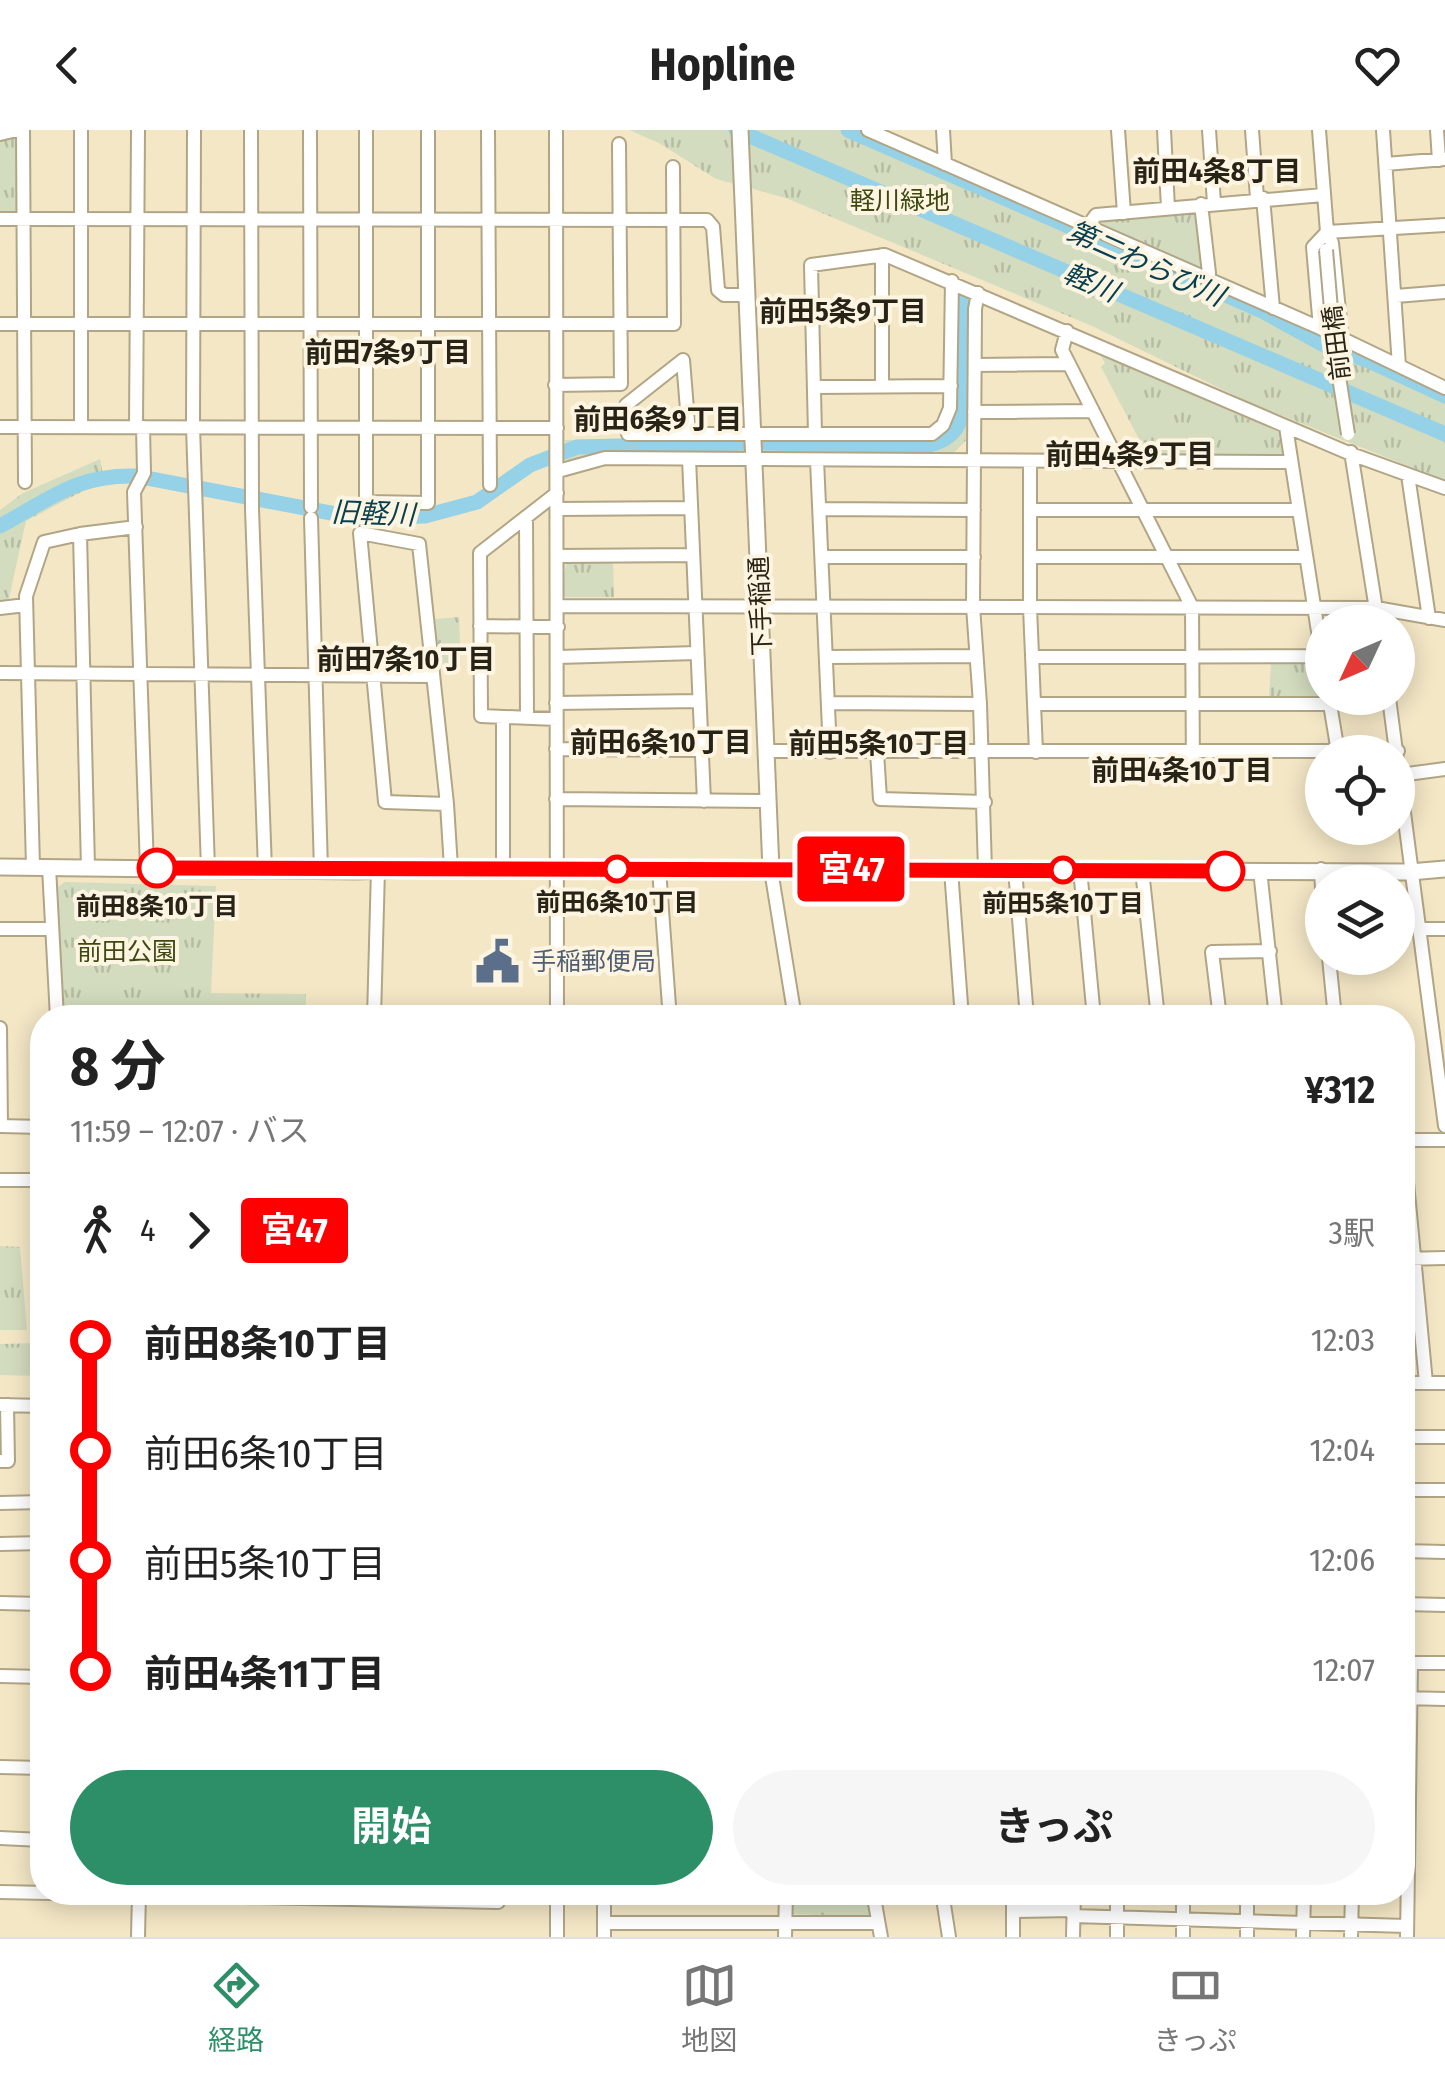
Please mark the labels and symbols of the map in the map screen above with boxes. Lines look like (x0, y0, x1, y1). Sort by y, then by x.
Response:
district label: 前田4条8丁目 (1132, 155, 1302, 188)
park label: 軽川緑地 (850, 186, 950, 216)
water label: 第二わらび川 (1062, 214, 1232, 314)
water label: 軽川 (1059, 256, 1126, 310)
district label: 前田5条9丁目 (759, 295, 927, 328)
street label: 前田橋 (1318, 304, 1356, 382)
district label: 前田7条9丁目 (305, 336, 471, 369)
district label: 前田6条9丁目 (573, 403, 743, 436)
district label: 前田4条9丁目 (1046, 438, 1214, 471)
water label: 旧軽川 (330, 496, 419, 532)
street label: 下手稲通 (744, 555, 778, 656)
north arrow (1305, 605, 1415, 715)
district label: 前田7条10丁目 (316, 643, 496, 676)
district label: 前田6条10丁目 (570, 726, 752, 759)
district label: 前田5条10丁目 (789, 727, 969, 760)
district label: 前田4条10丁目 (1091, 754, 1273, 787)
line badge: 宮47 (794, 836, 908, 902)
marker: 前田8条10丁目 (138, 849, 176, 887)
unlabelled marker (1206, 852, 1244, 890)
marker: 前田6条10丁目 (604, 856, 630, 882)
marker: 前田5条10丁目 (1050, 857, 1076, 883)
place label: 前田6条10丁目 (536, 888, 698, 918)
place label: 前田5条10丁目 (982, 889, 1144, 919)
place label: 前田8条10丁目 (76, 892, 238, 922)
park label: 前田公園 (77, 937, 177, 967)
public building icon: 手稲郵便局 (474, 937, 522, 985)
place label: 手稲郵便局 (531, 947, 656, 977)

